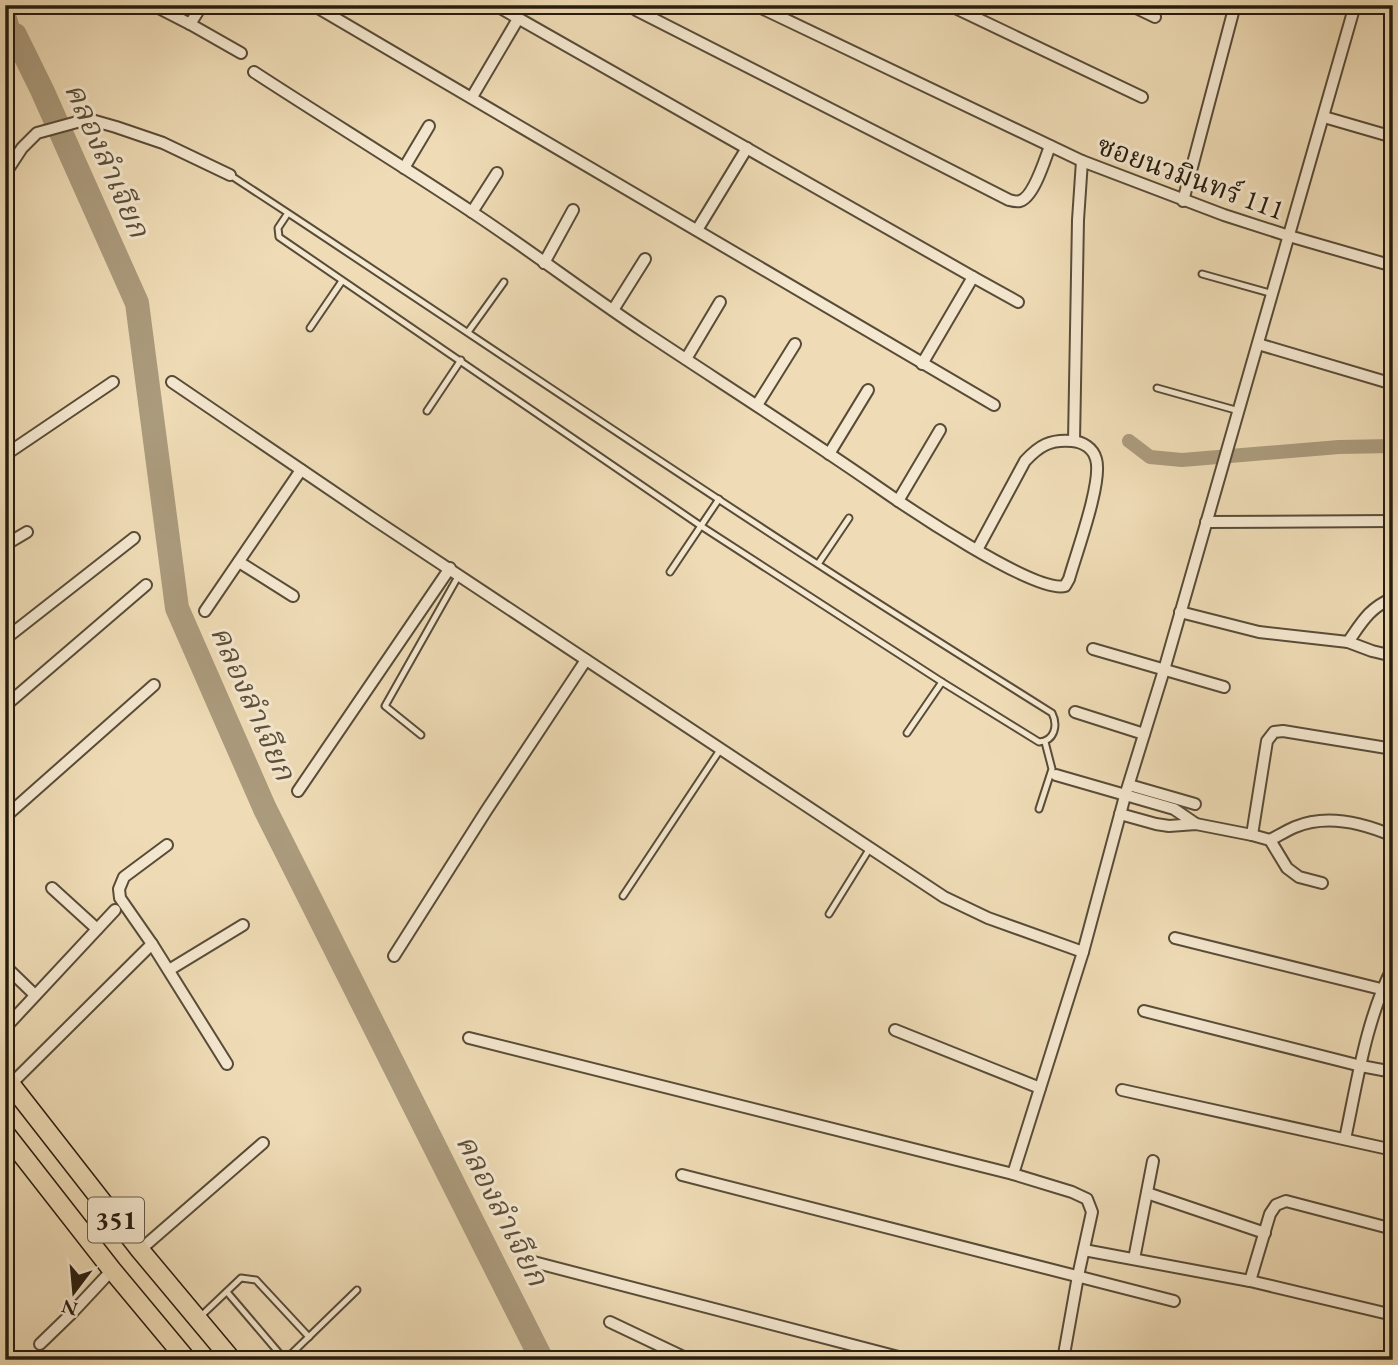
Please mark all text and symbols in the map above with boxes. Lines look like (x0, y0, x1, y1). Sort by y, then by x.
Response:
water label: คลองลำเจียก (56, 76, 159, 244)
street label: ซอยนวมินทร์ 111 (1092, 126, 1290, 228)
water label: คลองลำเจียก (202, 619, 305, 787)
water label: คลองลำเจียก (447, 1127, 558, 1293)
road number: 351 (88, 1198, 144, 1242)
north arrow (38, 1256, 108, 1326)
text: N (58, 1294, 80, 1322)

